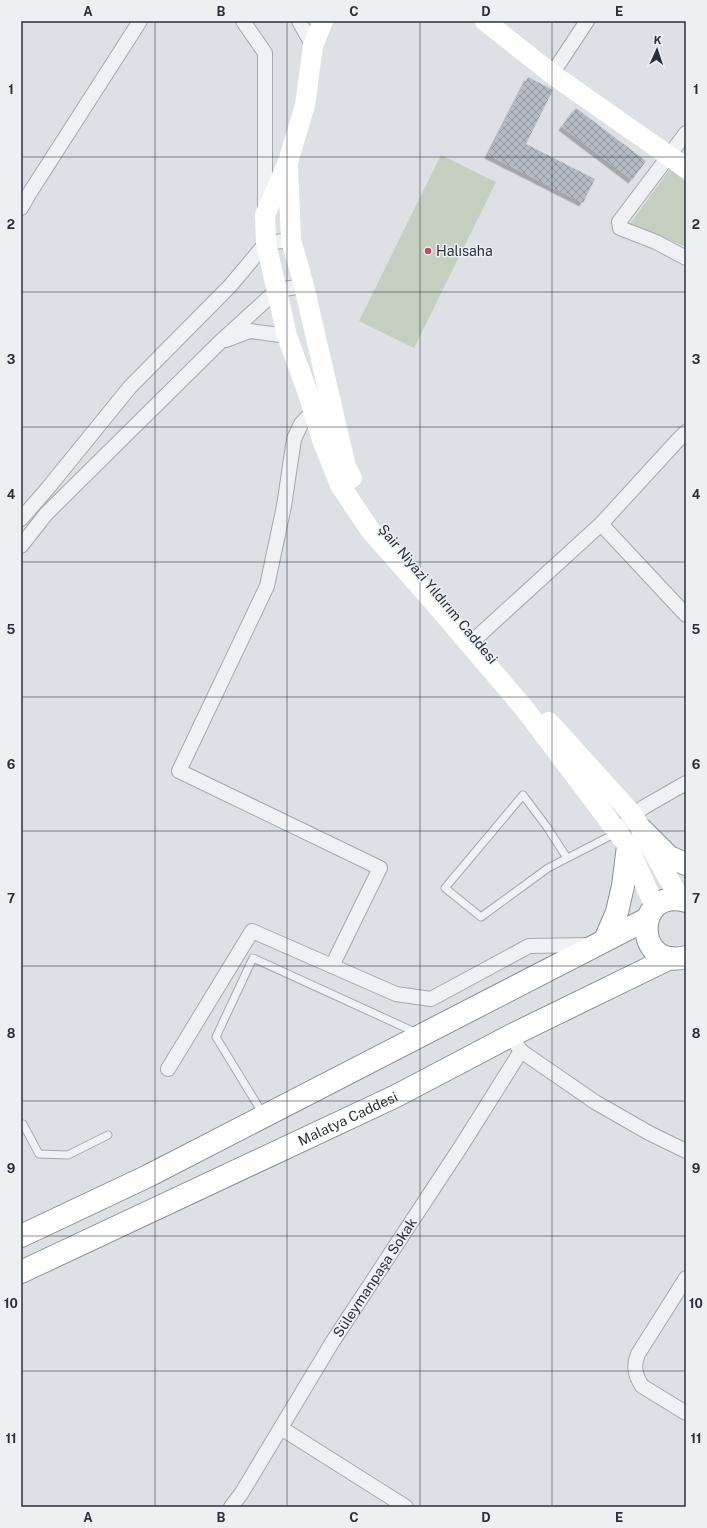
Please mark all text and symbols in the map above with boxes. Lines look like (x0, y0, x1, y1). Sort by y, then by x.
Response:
text: A (83, 4, 93, 19)
text: B (217, 4, 226, 19)
text: C (349, 4, 359, 19)
text: D (481, 4, 491, 19)
text: E (615, 4, 623, 19)
north arrow (637, 30, 677, 70)
text: K (653, 34, 662, 46)
text: 1 (8, 82, 14, 97)
text: 1 (693, 82, 699, 97)
text: 2 (7, 217, 15, 232)
text: 2 (692, 217, 700, 232)
place label: Halısaha (436, 243, 493, 259)
marker: Halısaha (423, 246, 433, 256)
text: 3 (7, 352, 16, 367)
text: 3 (692, 352, 701, 367)
text: 4 (7, 487, 16, 502)
text: 4 (692, 487, 701, 502)
street label: Şair Niyazi Yıldırım Caddesi (375, 521, 501, 667)
text: 5 (7, 622, 16, 637)
text: 5 (692, 622, 701, 637)
text: 6 (7, 757, 16, 772)
text: 6 (692, 757, 701, 772)
text: 7 (7, 891, 15, 906)
text: 7 (692, 891, 700, 906)
text: 8 (7, 1026, 16, 1041)
text: 8 (692, 1026, 701, 1041)
street label: Malatya Caddesi (295, 1088, 400, 1149)
text: 9 (7, 1161, 15, 1176)
text: 9 (692, 1161, 700, 1176)
street label: Süleymanpaşa Sokak (330, 1215, 420, 1340)
text: 10 (4, 1296, 18, 1311)
text: 10 (689, 1296, 703, 1311)
text: 11 (5, 1431, 17, 1446)
text: 11 (690, 1431, 702, 1446)
text: A (83, 1510, 93, 1525)
text: B (217, 1510, 226, 1525)
text: C (349, 1510, 359, 1525)
text: D (481, 1510, 491, 1525)
text: E (615, 1510, 623, 1525)

